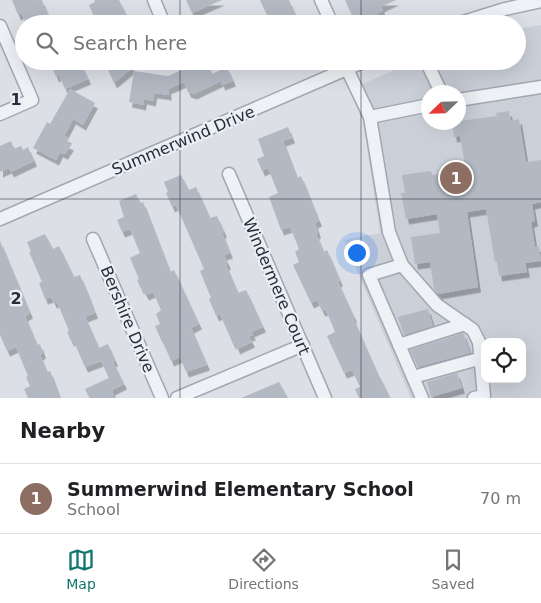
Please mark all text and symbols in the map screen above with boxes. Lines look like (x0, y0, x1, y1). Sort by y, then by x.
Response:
search box (15, 15, 526, 70)
icon: search (33, 29, 61, 57)
text: Search here (73, 32, 187, 54)
north arrow (421, 85, 466, 130)
text: 1 (10, 90, 22, 109)
street label: Summerwind Drive (109, 102, 258, 179)
pin: 1 (440, 159, 472, 197)
street label: Windermere Court (239, 215, 314, 358)
your location (344, 240, 370, 266)
street label: Bershire Drive (96, 263, 159, 375)
text: 2 (10, 289, 22, 308)
map controls (481, 338, 526, 383)
button: locate (481, 338, 526, 383)
text: Nearby (20, 419, 105, 443)
text: Summerwind Elementary School (67, 478, 414, 500)
text: 1 (30, 489, 42, 508)
text: 70 m (480, 489, 521, 508)
text: School (67, 500, 120, 519)
tab: Map (66, 546, 96, 592)
tab: Directions (228, 546, 299, 592)
tab: Saved (431, 546, 475, 592)

